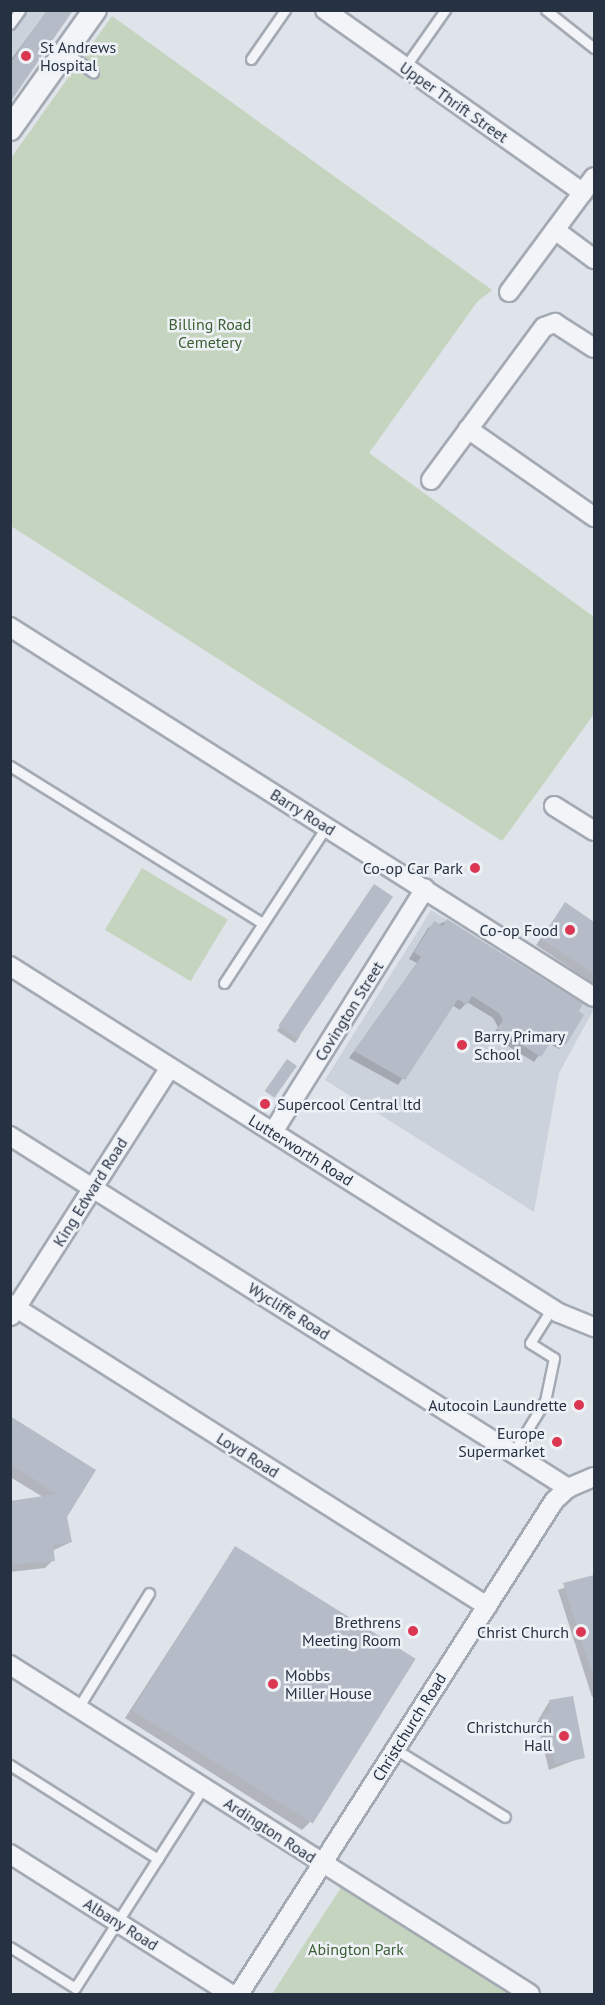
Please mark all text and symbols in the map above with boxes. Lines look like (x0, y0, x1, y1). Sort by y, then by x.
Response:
place label: St Andrews Hospital (40, 37, 117, 75)
marker: St Andrews Hospital (17, 47, 35, 65)
street label: Upper Thrift Street (396, 57, 512, 147)
park label: Billing Road Cemetery (169, 314, 251, 352)
street label: Barry Road (267, 784, 339, 840)
place label: Co-op Car Park (363, 858, 463, 878)
marker: Co-op Car Park (468, 861, 482, 875)
place label: Co-op Food (480, 920, 558, 940)
marker: Co-op Food (563, 923, 577, 937)
street label: Covington Street (311, 958, 387, 1064)
place label: Barry Primary School (474, 1026, 566, 1064)
marker: Barry Primary School (455, 1038, 469, 1052)
place label: Supercool Central ltd (277, 1094, 421, 1114)
marker: Supercool Central ltd (258, 1097, 272, 1111)
street label: Lutterworth Road (245, 1110, 357, 1190)
street label: King Edward Road (49, 1134, 131, 1250)
street label: Wycliffe Road (245, 1278, 333, 1344)
place label: Autocoin Laundrette (428, 1395, 567, 1415)
marker: Autocoin Laundrette (572, 1398, 586, 1412)
place label: Europe Supermarket (458, 1423, 545, 1461)
street label: Loyd Road (213, 1428, 283, 1482)
marker: Europe Supermarket (550, 1435, 564, 1449)
place label: Brethrens Meeting Room (302, 1612, 401, 1650)
place label: Christ Church (477, 1622, 569, 1642)
marker: Brethrens Meeting Room (406, 1624, 420, 1638)
marker: Christ Church (574, 1625, 588, 1639)
place label: Mobbs Miller House (285, 1665, 372, 1703)
street label: Christchurch Road (368, 1669, 450, 1785)
marker: Mobbs Miller House (266, 1677, 280, 1691)
place label: Christchurch Hall (466, 1717, 552, 1755)
marker: Christchurch Hall (557, 1729, 571, 1743)
street label: Ardington Road (220, 1793, 320, 1867)
street label: Albany Road (80, 1893, 162, 1955)
park label: Abington Park (308, 1939, 404, 1959)

